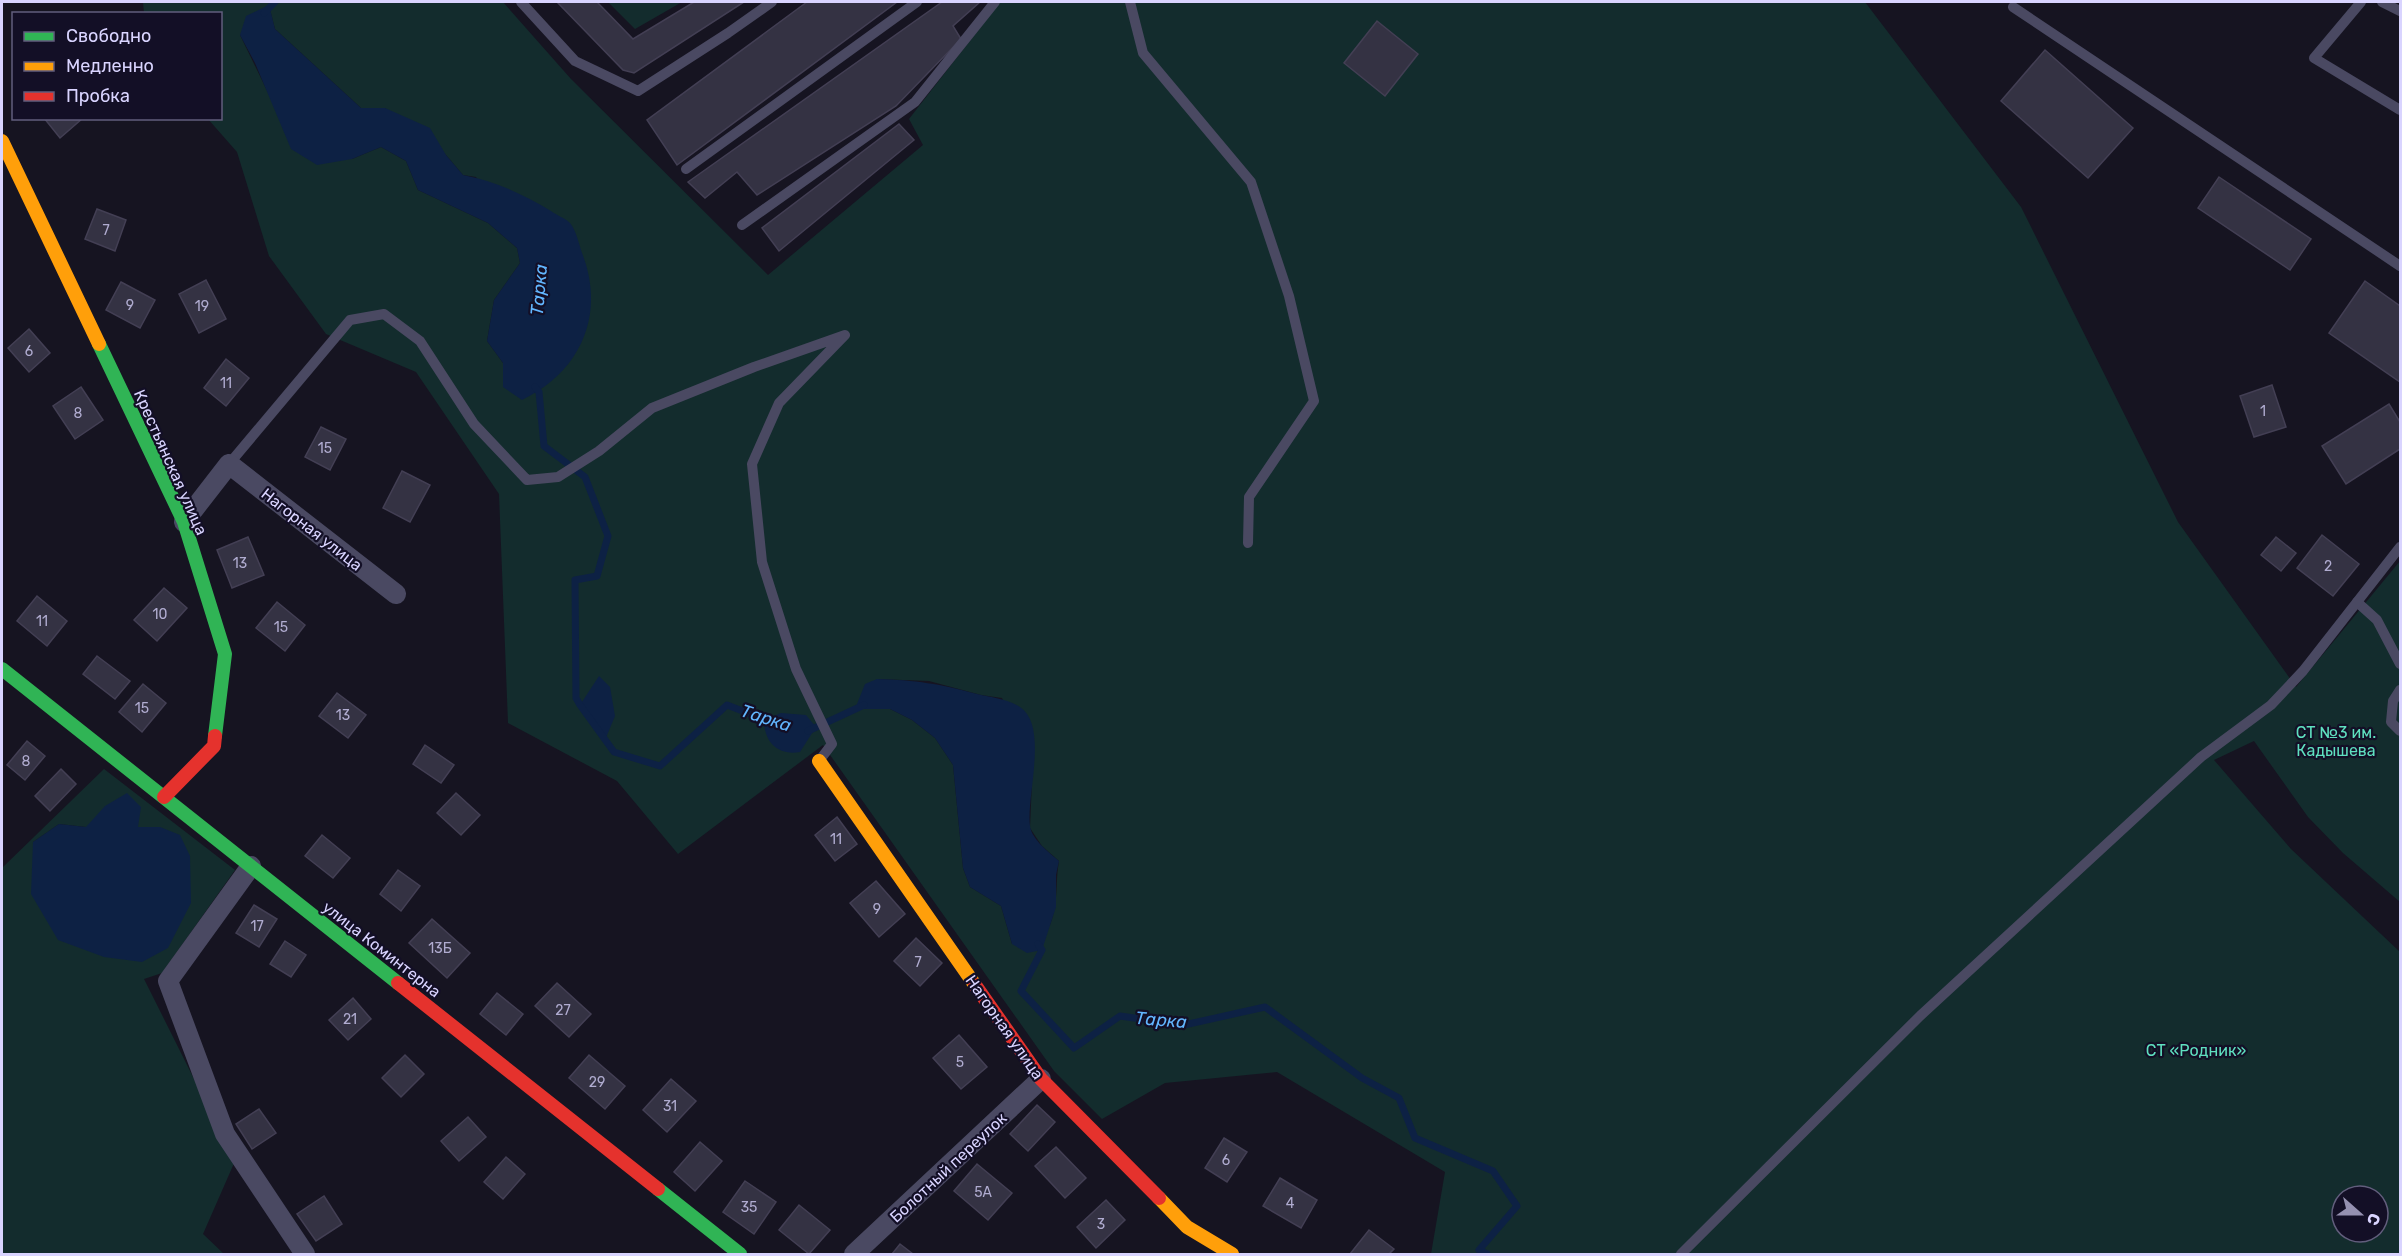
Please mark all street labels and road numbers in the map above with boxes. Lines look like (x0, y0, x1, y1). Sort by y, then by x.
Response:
street label: Крестьянская улица (130, 387, 211, 538)
street label: Нагорная улица (257, 484, 366, 575)
street label: улица Коминтерна (319, 897, 444, 1001)
street label: Нагорная улица (962, 971, 1048, 1083)
street label: Болотный переулок (886, 1108, 1011, 1226)

